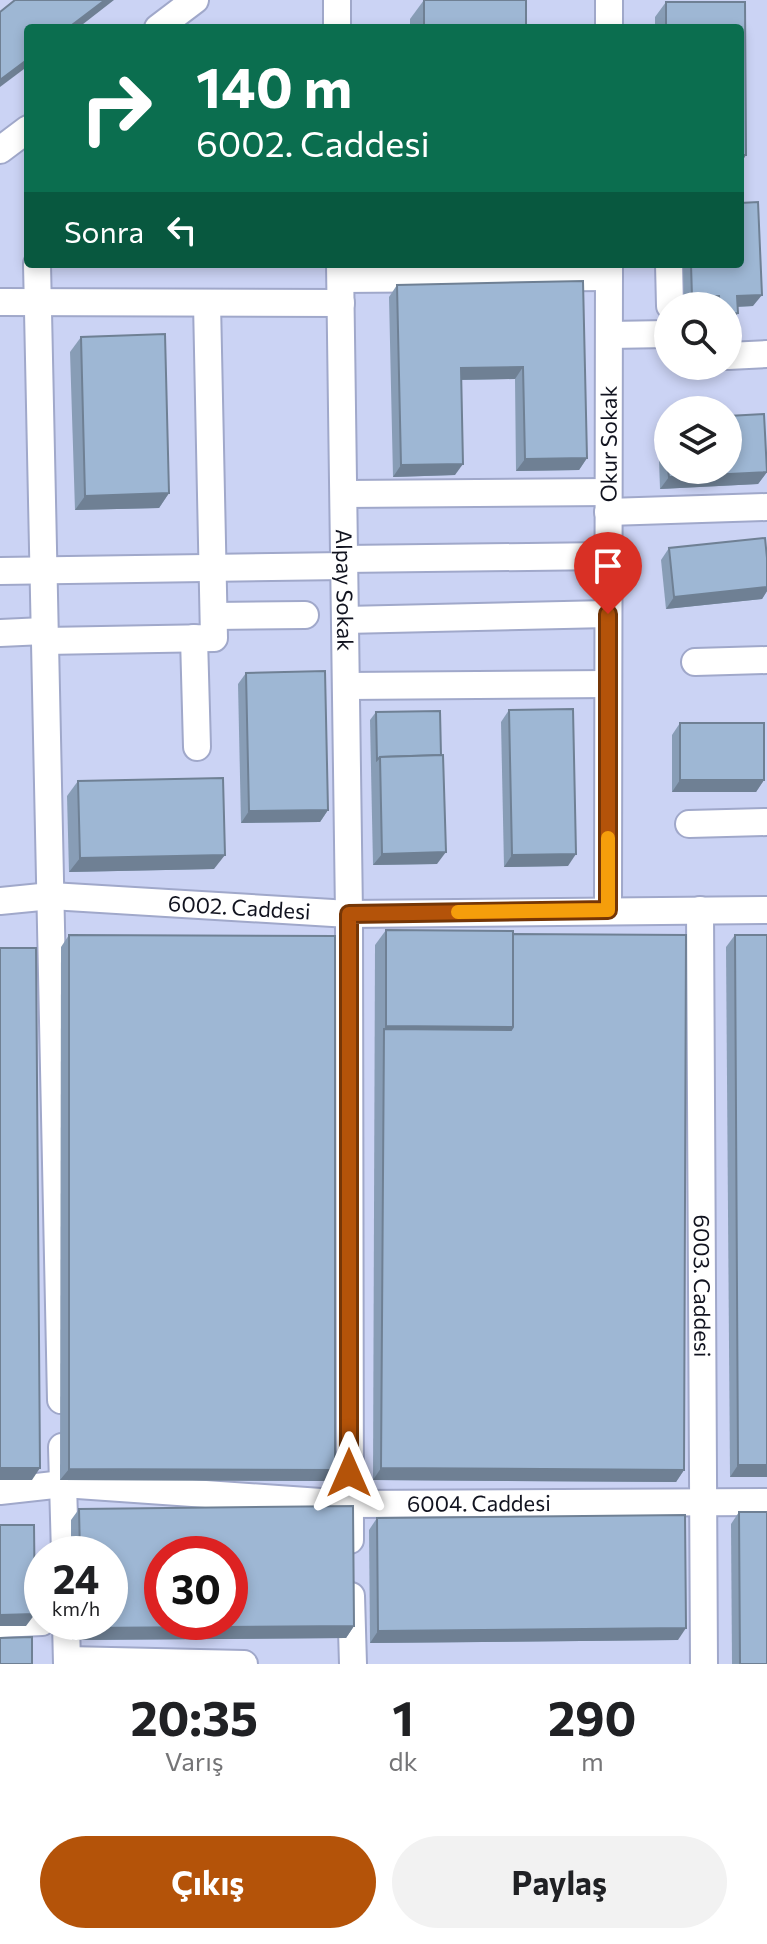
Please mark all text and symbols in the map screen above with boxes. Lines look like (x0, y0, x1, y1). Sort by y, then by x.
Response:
text: 140 m (196, 51, 352, 120)
icon: right (64, 56, 168, 160)
text: 6002. Caddesi (196, 120, 430, 164)
icon: left (160, 208, 204, 252)
text: Sonra (64, 212, 144, 249)
map controls (654, 292, 742, 484)
button: search (654, 292, 742, 380)
street label: Okur Sokak (595, 386, 622, 502)
button: layers (654, 396, 742, 484)
street label: Alpay Sokak (331, 529, 359, 651)
pin (574, 532, 642, 614)
icon: arrive (586, 544, 630, 588)
street label: 6002. Caddesi (167, 889, 312, 925)
street label: 6003. Caddesi (689, 1214, 716, 1358)
position arrow (307, 1431, 391, 1515)
street label: 6004. Caddesi (407, 1489, 551, 1517)
speed limit sign: 30 (144, 1536, 248, 1640)
text: 24 (53, 1553, 99, 1602)
text: km/h (52, 1596, 100, 1620)
text: 20:35 (130, 1687, 258, 1746)
text: 1 (392, 1687, 414, 1746)
text: 290 (548, 1687, 637, 1746)
text: Varış (165, 1745, 224, 1776)
text: dk (388, 1745, 418, 1776)
text: m (581, 1745, 604, 1776)
button: Çıkış (40, 1836, 376, 1928)
button: Paylaş (392, 1836, 727, 1928)

